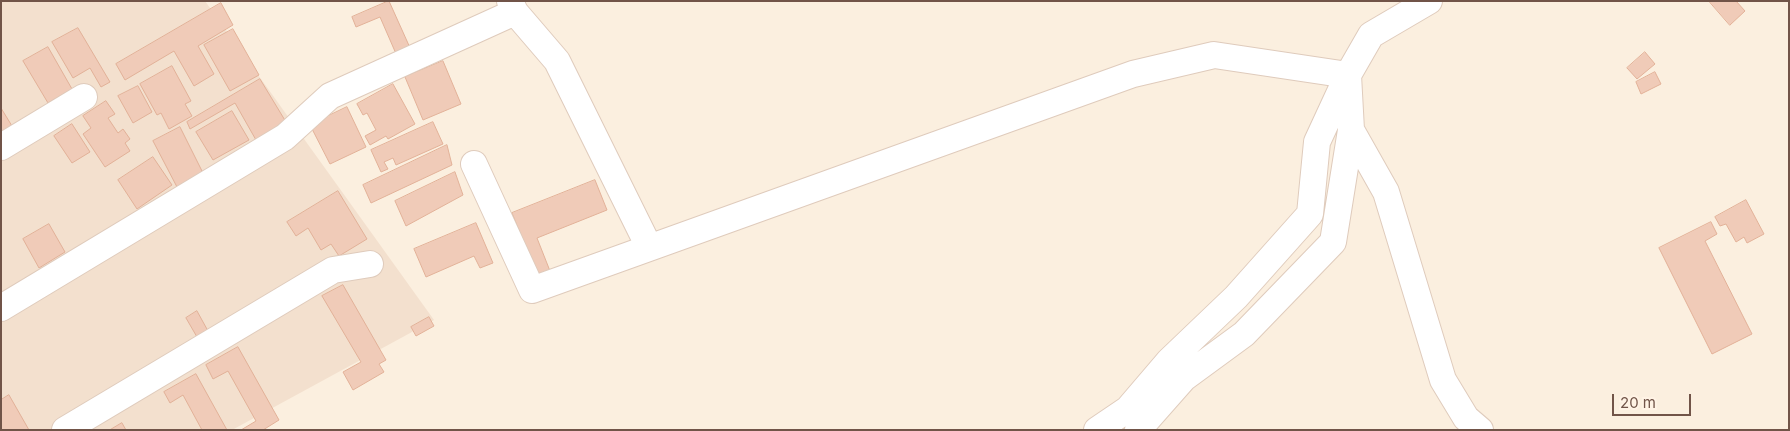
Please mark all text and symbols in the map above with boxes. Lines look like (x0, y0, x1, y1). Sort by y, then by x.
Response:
scale bar (1615, 384, 1694, 416)
text: 20 m (1620, 393, 1656, 412)

